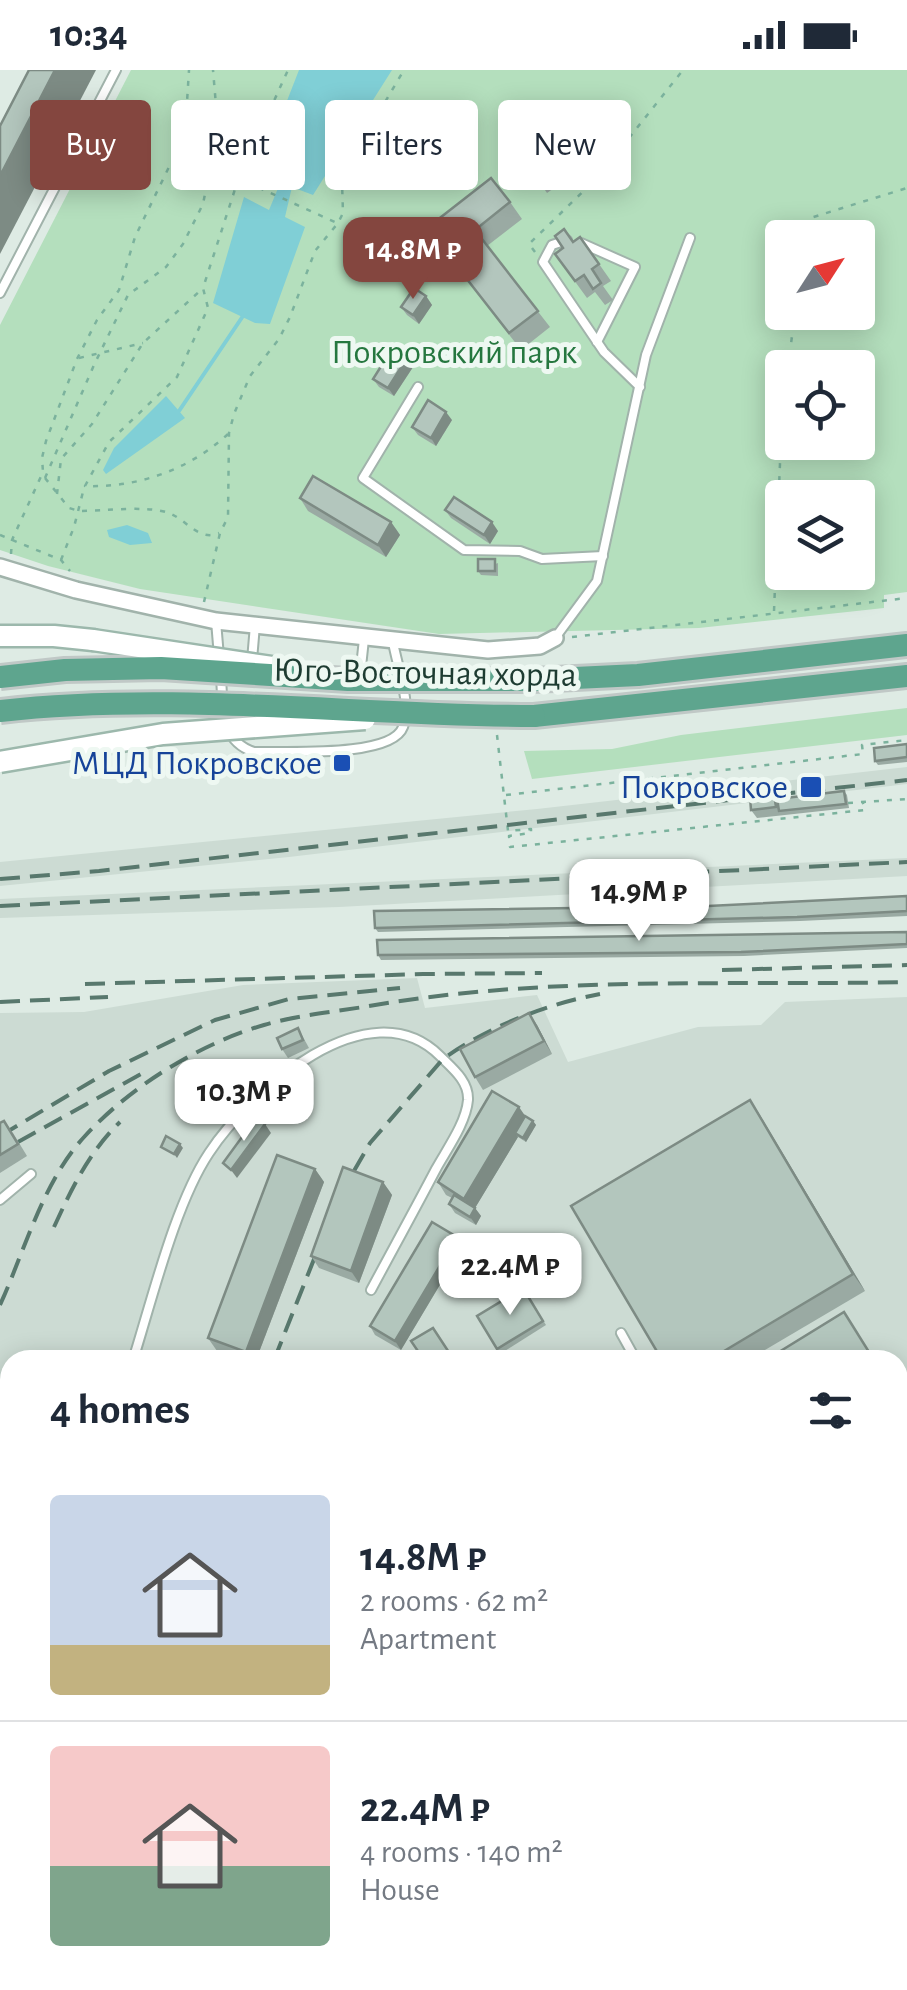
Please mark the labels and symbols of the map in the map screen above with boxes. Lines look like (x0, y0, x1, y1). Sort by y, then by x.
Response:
pin: 14.8M ₽ (321, 217, 505, 302)
north arrow (765, 220, 875, 330)
park label: Покровский парк (331, 335, 577, 370)
street label: Юго-Восточная хорда (273, 653, 577, 693)
place label: МЦД Покровское (72, 746, 322, 781)
marker: МЦД Покровское (331, 752, 353, 774)
place label: Покровское (620, 770, 788, 805)
marker: Покровское (798, 774, 824, 800)
pin: 14.9M ₽ (547, 859, 731, 944)
pin: 10.3M ₽ (152, 1059, 336, 1144)
pin: 22.4M ₽ (418, 1233, 602, 1318)

